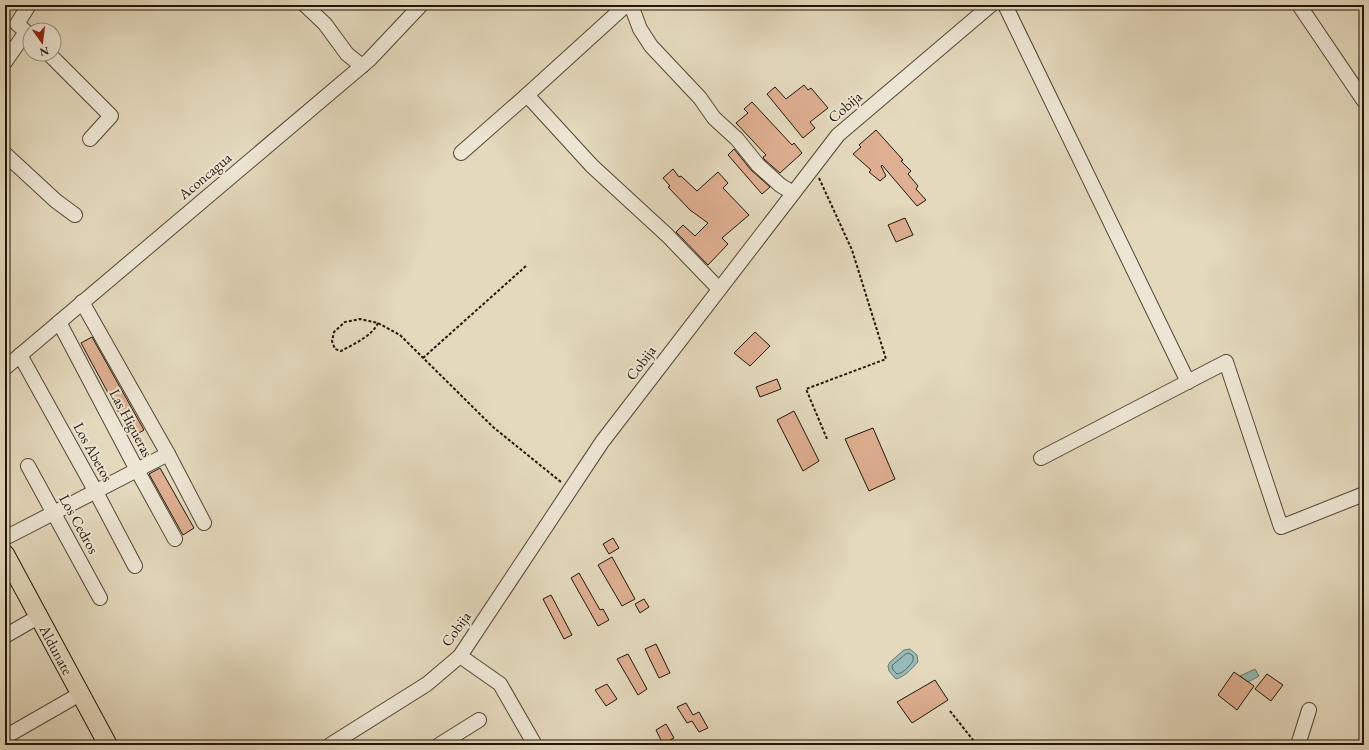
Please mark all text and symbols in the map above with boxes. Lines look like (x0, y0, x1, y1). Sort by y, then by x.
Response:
north arrow (22, 22, 62, 62)
text: N (38, 44, 50, 60)
street label: Cobija (824, 87, 866, 127)
street label: Aconcagua (173, 148, 235, 204)
street label: Cobija (621, 341, 660, 384)
street label: Las Higueras (106, 385, 157, 460)
street label: Los Abetos (69, 419, 118, 485)
street label: Los Cedros (55, 491, 104, 557)
street label: Cobija (436, 607, 475, 650)
street label: Aldunate (35, 621, 78, 678)

